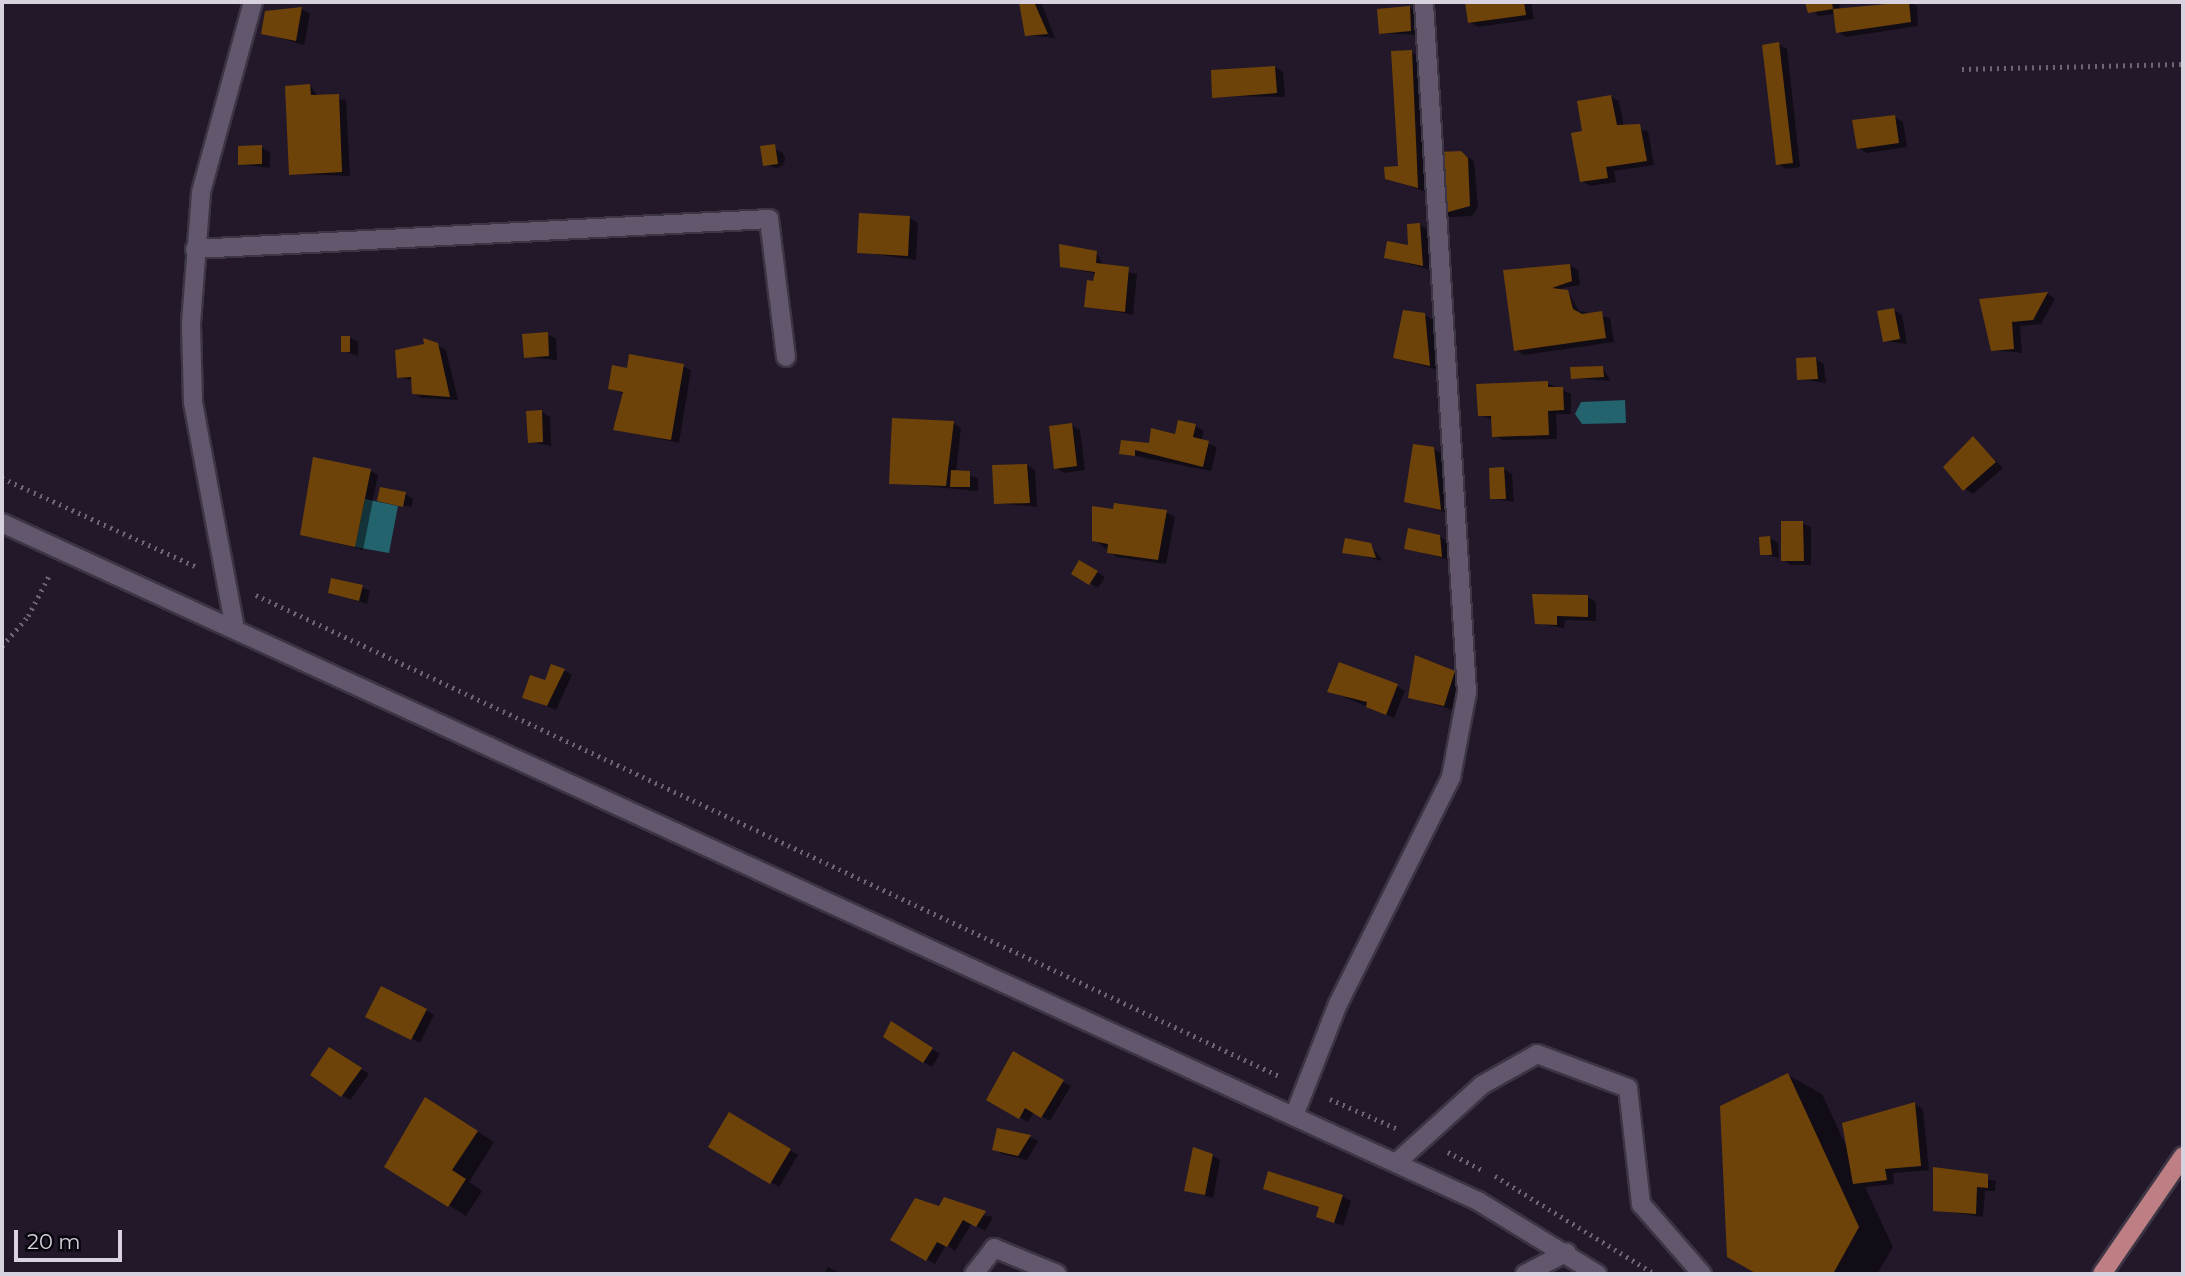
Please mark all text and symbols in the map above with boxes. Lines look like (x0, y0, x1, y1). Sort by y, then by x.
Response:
scale bar (18, 1216, 126, 1260)
text: 20 m (27, 1229, 81, 1254)

